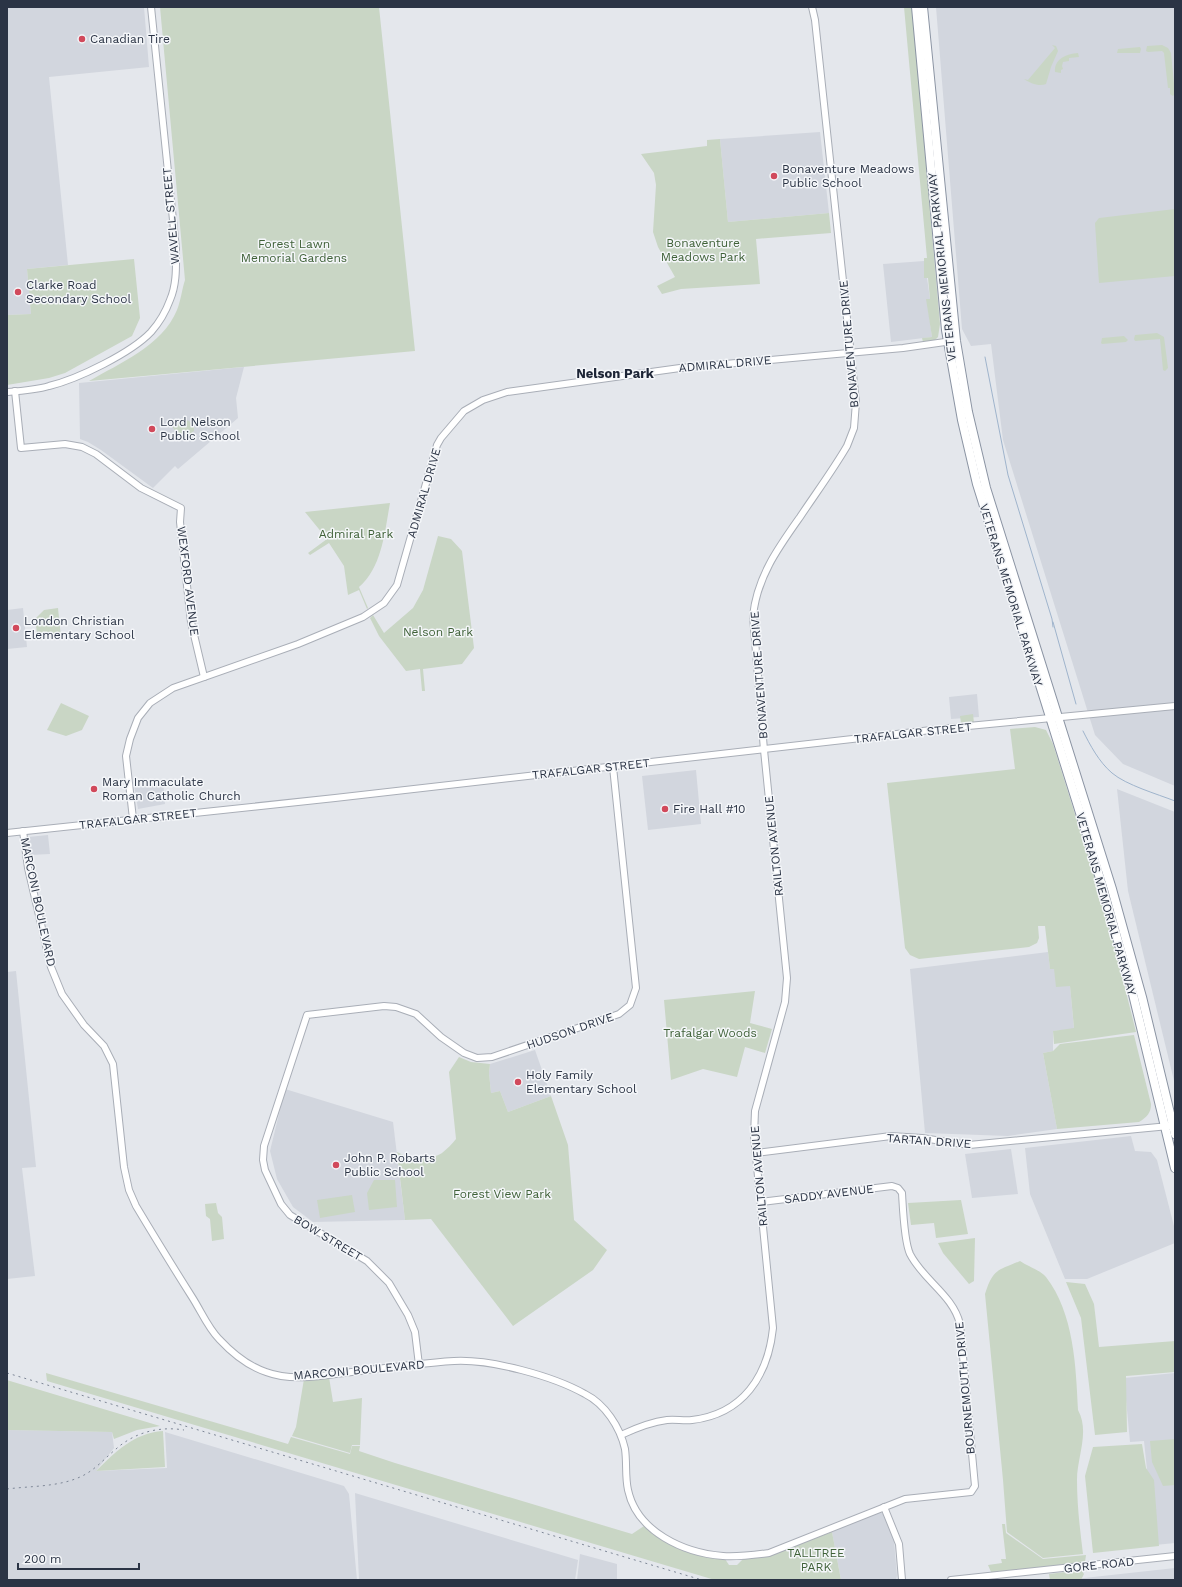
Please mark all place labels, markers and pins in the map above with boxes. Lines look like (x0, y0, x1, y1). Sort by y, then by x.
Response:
place label: Canadian Tire (90, 32, 170, 46)
marker: Canadian Tire (77, 34, 87, 44)
place label: Bonaventure Meadows Public School (782, 162, 914, 190)
marker: Bonaventure Meadows Public School (769, 171, 779, 181)
place label: Clarke Road Secondary School (26, 278, 131, 306)
marker: Clarke Road Secondary School (13, 287, 23, 297)
place label: Lord Nelson Public School (160, 415, 240, 443)
marker: Lord Nelson Public School (147, 424, 157, 434)
place label: London Christian Elementary School (24, 614, 135, 642)
marker: London Christian Elementary School (11, 623, 21, 633)
place label: Mary Immaculate Roman Catholic Church (102, 775, 241, 803)
marker: Mary Immaculate Roman Catholic Church (89, 784, 99, 794)
place label: Fire Hall #10 (673, 802, 746, 816)
marker: Fire Hall #10 (660, 804, 670, 814)
place label: Holy Family Elementary School (526, 1068, 637, 1096)
marker: Holy Family Elementary School (513, 1077, 523, 1087)
place label: John P. Robarts Public School (344, 1151, 435, 1179)
marker: John P. Robarts Public School (331, 1160, 341, 1170)

